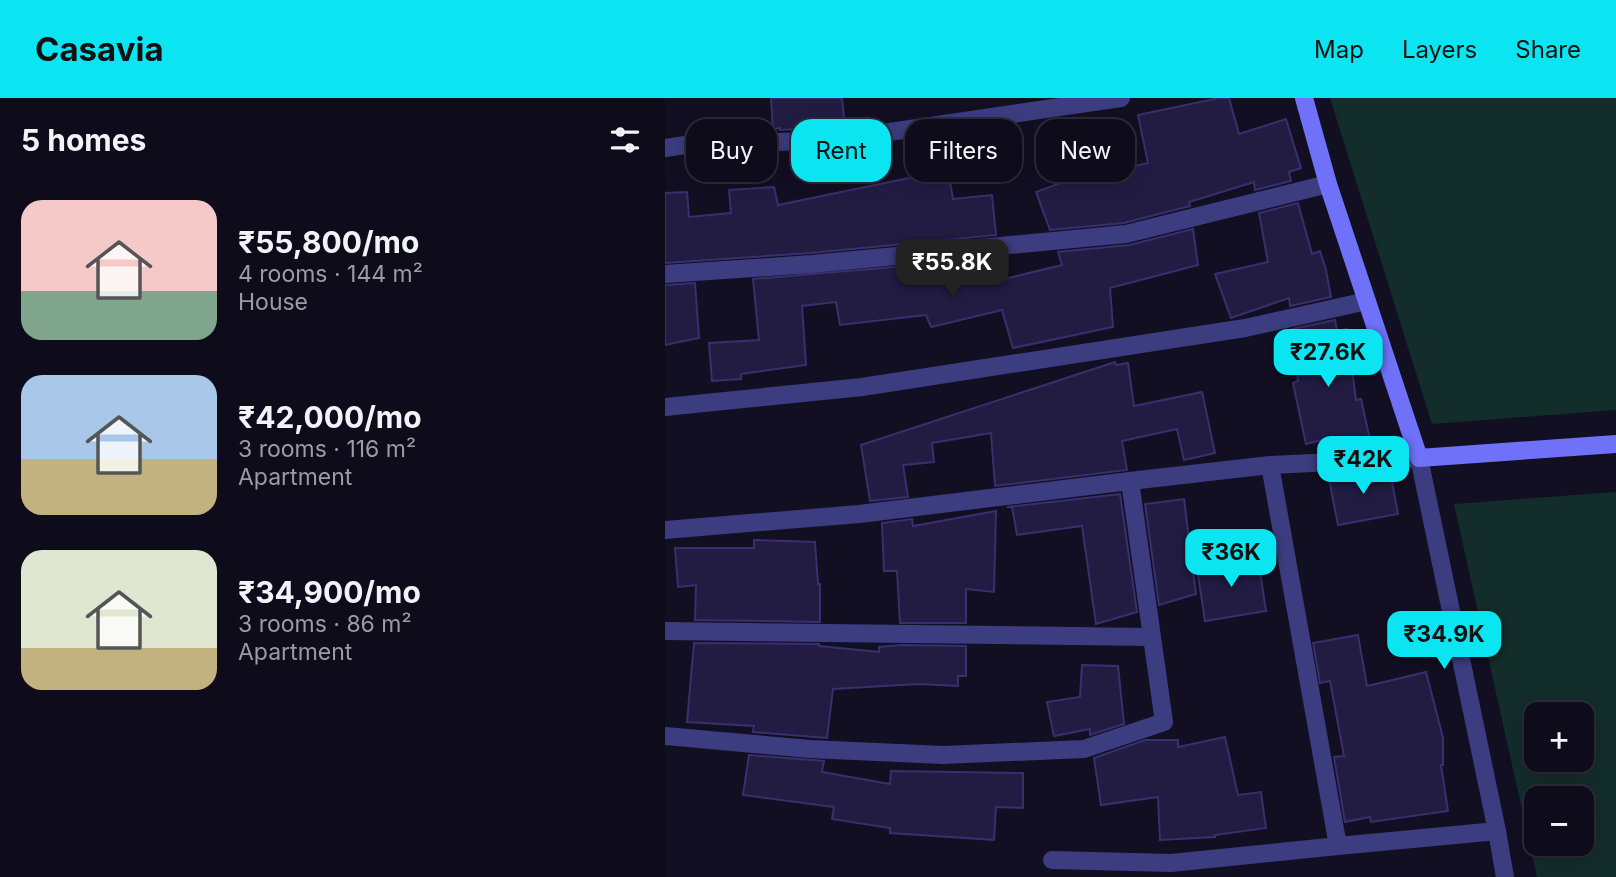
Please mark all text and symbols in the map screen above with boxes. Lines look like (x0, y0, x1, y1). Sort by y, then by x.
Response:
text: Casavia (35, 29, 164, 69)
text: Map (1314, 35, 1364, 64)
text: Layers (1402, 35, 1477, 64)
text: Share (1515, 35, 1581, 64)
chip: Buy (686, 119, 777, 182)
chip: Rent (791, 119, 891, 182)
chip: Filters (905, 119, 1022, 182)
chip: New (1036, 119, 1135, 182)
icon: filters (606, 121, 644, 159)
text: 5 homes (21, 122, 146, 158)
text: ₹55,800/mo (238, 224, 419, 260)
icon: home (77, 228, 161, 312)
pin: ₹55.8K (895, 240, 1009, 299)
text: ₹55.8K (912, 248, 992, 276)
text: 4 rooms · 144 m² (238, 260, 423, 288)
text: House (238, 288, 308, 316)
pin: ₹27.6K (1271, 330, 1385, 389)
text: ₹27.6K (1290, 338, 1366, 366)
text: ₹42,000/mo (238, 399, 422, 435)
icon: home (77, 403, 161, 487)
text: 3 rooms · 116 m² (238, 435, 416, 463)
pin: ₹42K (1322, 436, 1404, 496)
text: ₹42K (1333, 445, 1393, 473)
text: Apartment (238, 463, 352, 491)
pin: ₹36K (1190, 530, 1272, 589)
text: ₹36K (1201, 538, 1261, 566)
text: ₹34,900/mo (238, 574, 421, 610)
icon: home (77, 578, 161, 662)
text: 3 rooms · 86 m² (238, 610, 412, 638)
pin: ₹34.9K (1387, 612, 1501, 671)
text: ₹34.9K (1403, 620, 1485, 648)
text: Apartment (238, 638, 352, 666)
map controls (1524, 702, 1594, 856)
button: + (1524, 702, 1594, 772)
button: − (1524, 786, 1594, 856)

